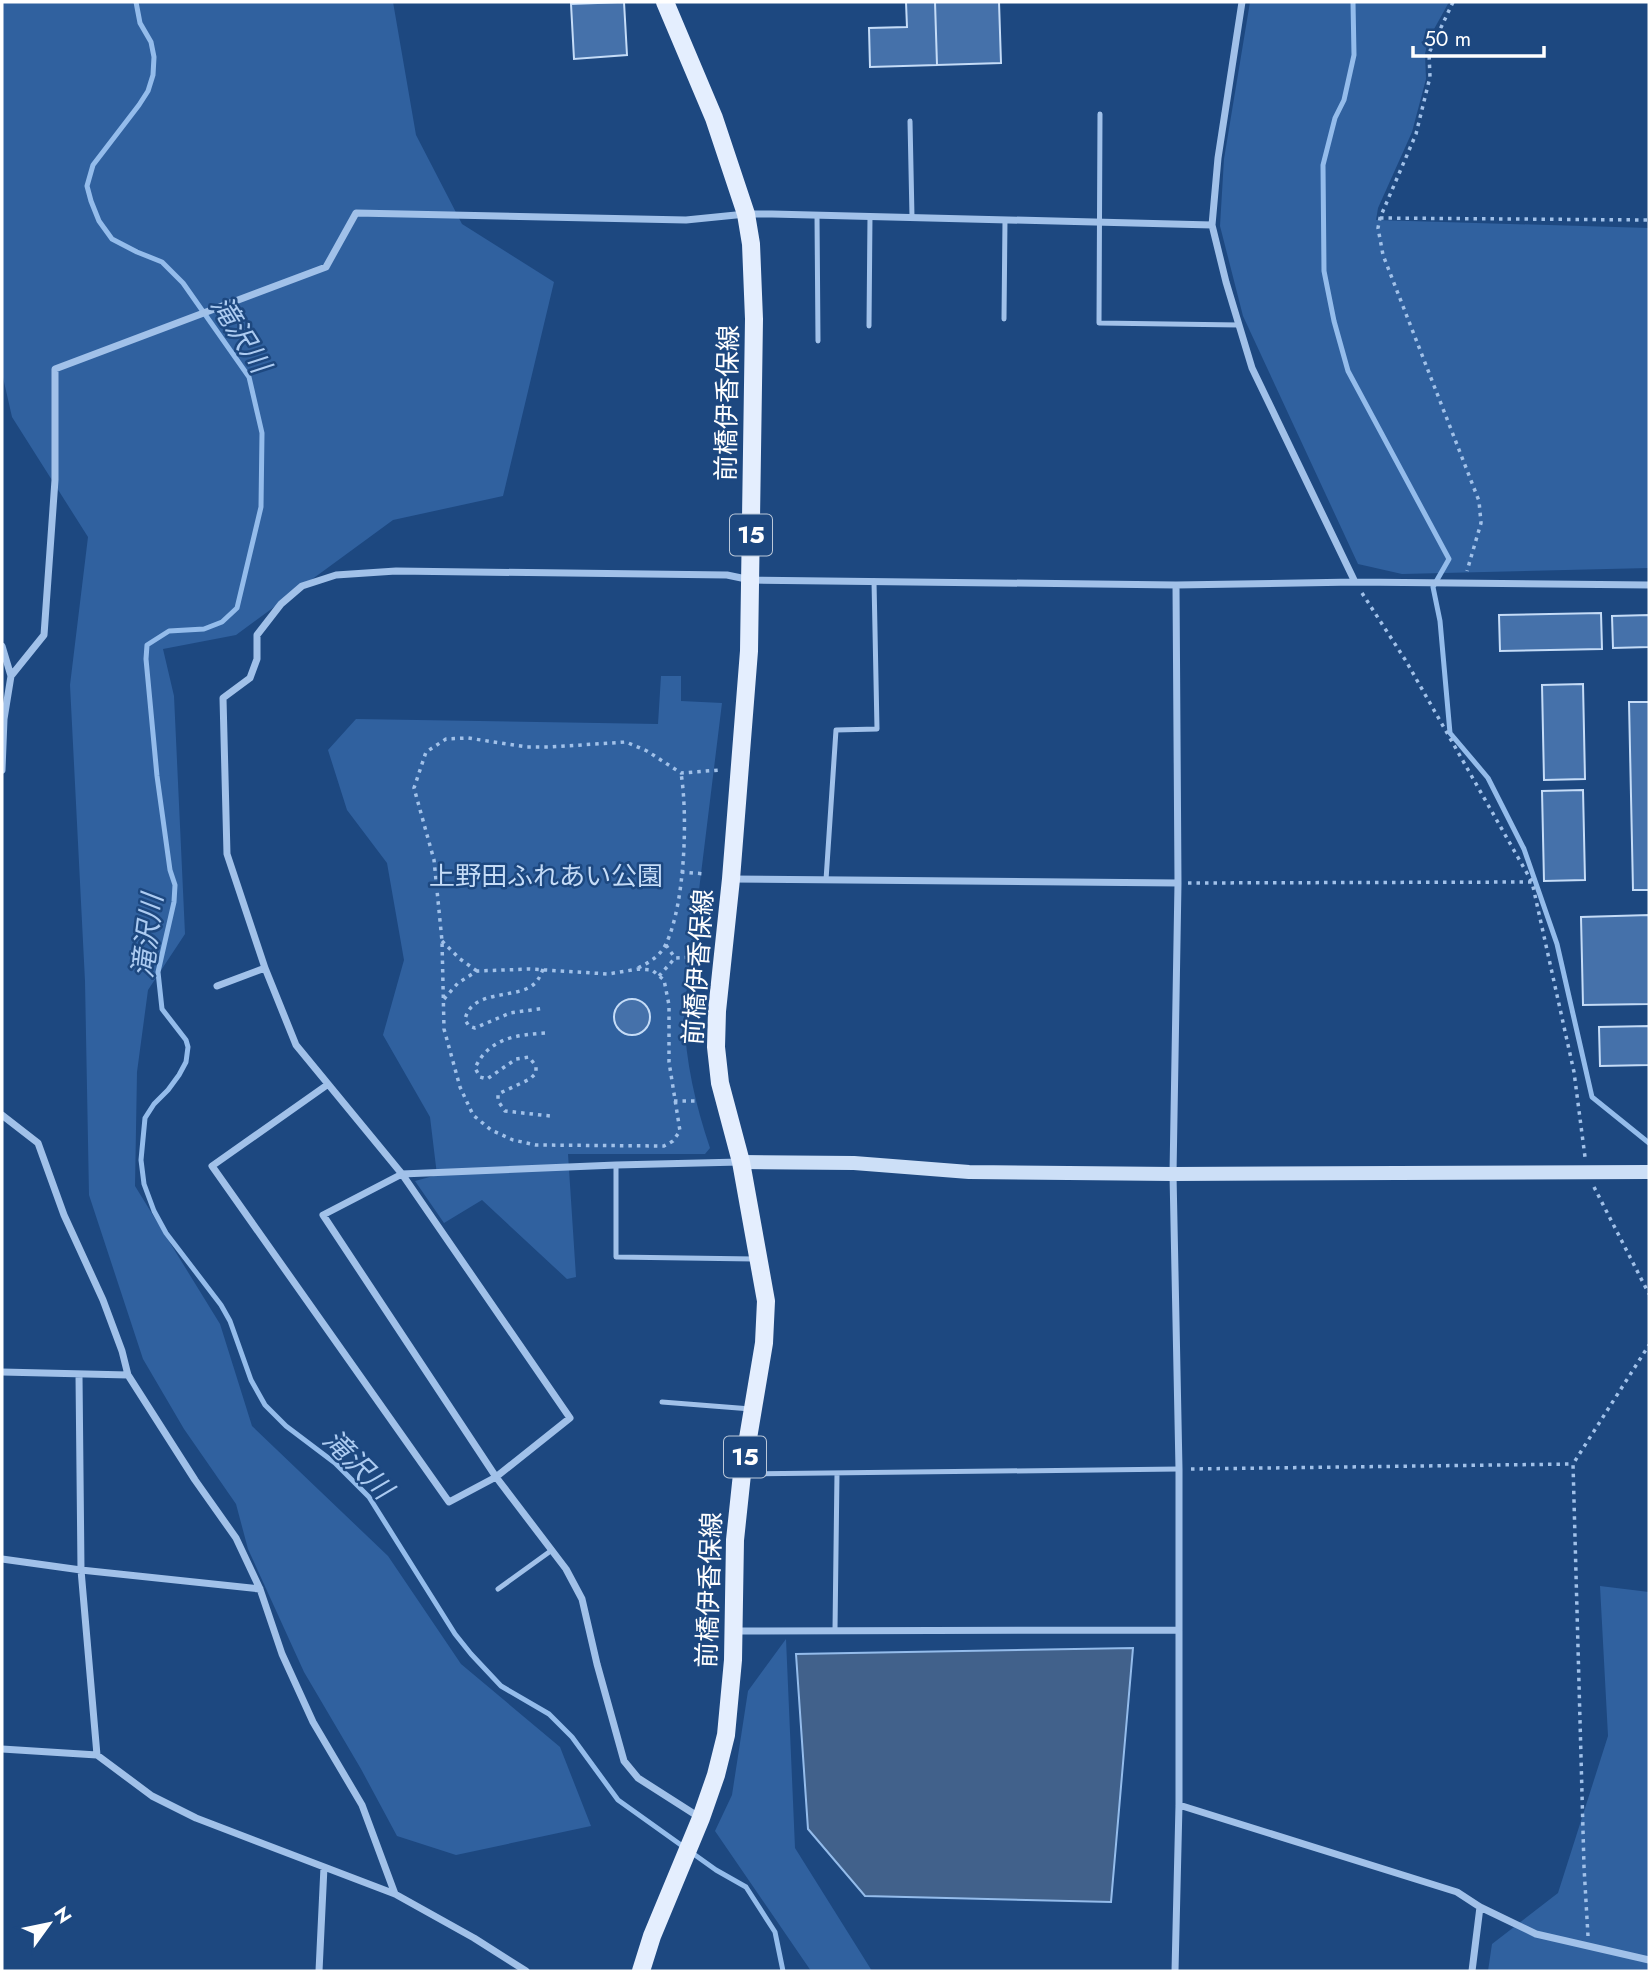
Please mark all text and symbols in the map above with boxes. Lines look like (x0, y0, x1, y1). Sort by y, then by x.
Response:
scale bar (1413, 14, 1544, 58)
text: 50 m (1424, 24, 1471, 54)
water label: 滝沢川 (201, 288, 282, 383)
street label: 前橋伊香保線 (707, 325, 747, 481)
road number: 15 (730, 514, 772, 556)
park label: 上野田ふれあい公園 (429, 857, 663, 895)
street label: 前橋伊香保線 (674, 888, 722, 1046)
water label: 滝沢川 (122, 889, 173, 980)
water label: 滝沢川 (313, 1420, 404, 1511)
road number: 15 (724, 1436, 766, 1478)
street label: 前橋伊香保線 (687, 1511, 731, 1669)
north arrow (14, 1889, 84, 1959)
text: N (47, 1901, 78, 1929)

